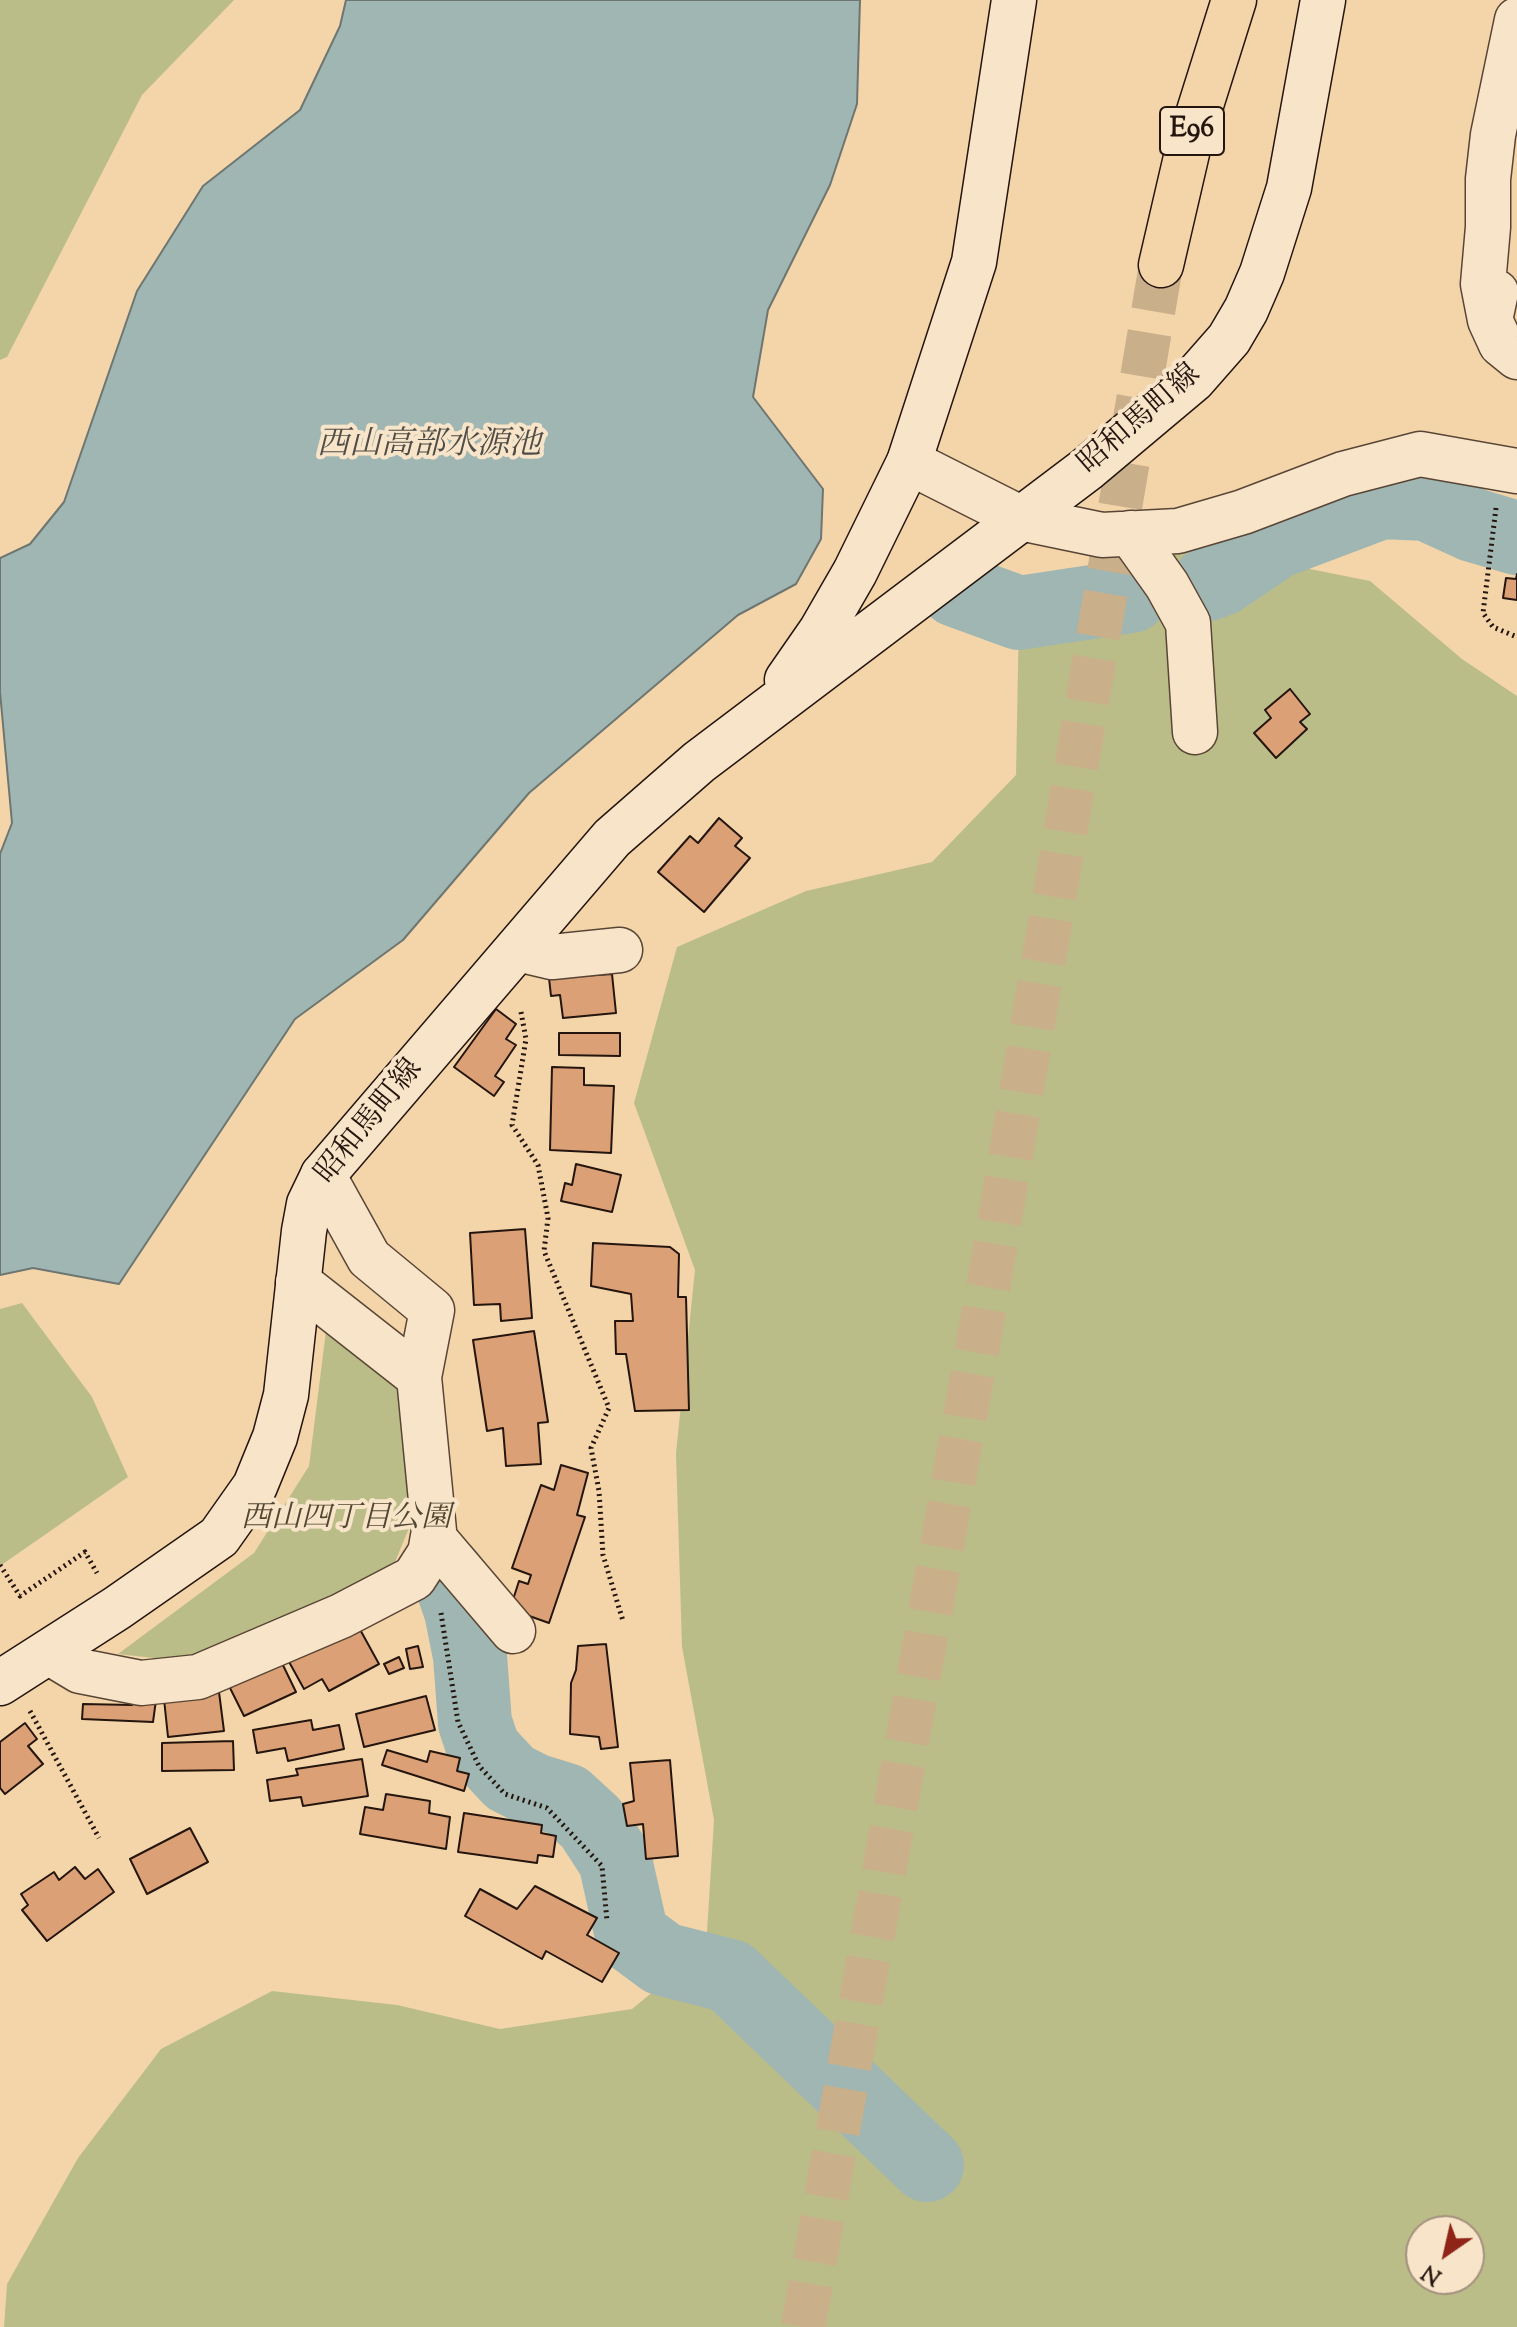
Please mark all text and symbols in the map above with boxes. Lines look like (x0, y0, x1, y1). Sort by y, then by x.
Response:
road number: E96 (1160, 107, 1224, 155)
street label: 昭和馬町線 (1073, 358, 1209, 484)
water label: 西山高部水源池 (317, 429, 541, 467)
street label: 昭和馬町線 (310, 1053, 432, 1193)
park label: 西山四丁目公園 (241, 1503, 451, 1539)
north arrow (1405, 2215, 1485, 2295)
text: N (1416, 2255, 1449, 2291)

